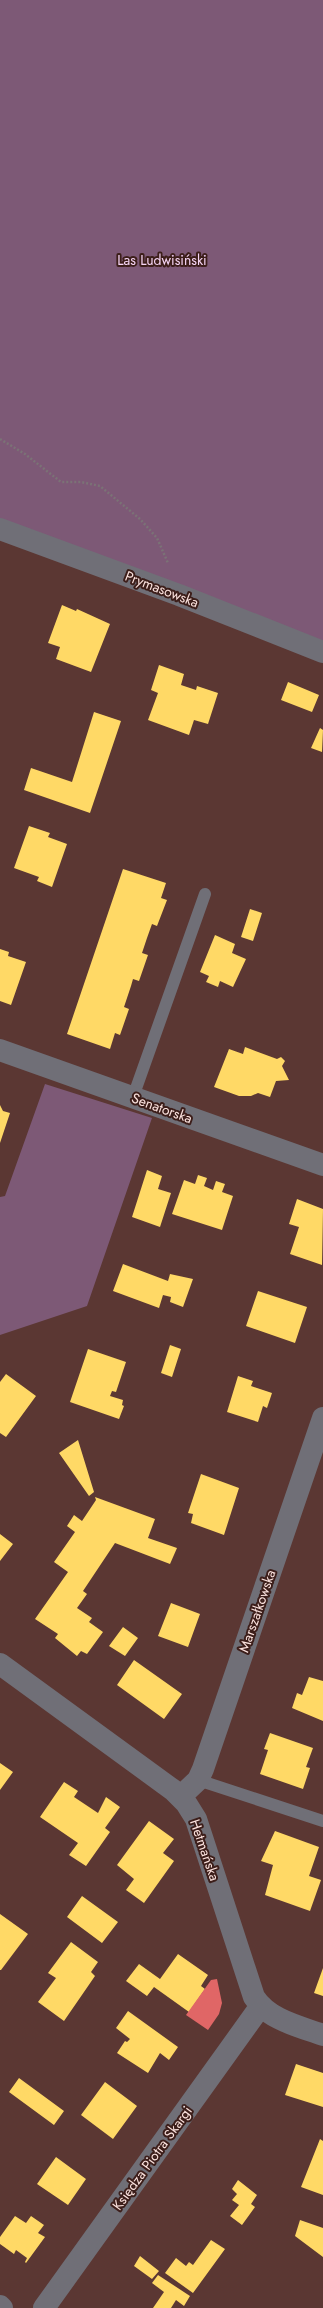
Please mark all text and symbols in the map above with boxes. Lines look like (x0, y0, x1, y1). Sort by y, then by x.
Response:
park label: Las Ludwisiński (117, 250, 207, 270)
street label: Prymasowska (122, 566, 202, 612)
street label: Senatorska (129, 1088, 195, 1128)
street label: Marszałkowska (233, 1567, 281, 1655)
street label: Hetmańska (185, 1816, 225, 1884)
street label: Księdza Piotra Skargi (107, 2102, 197, 2214)

